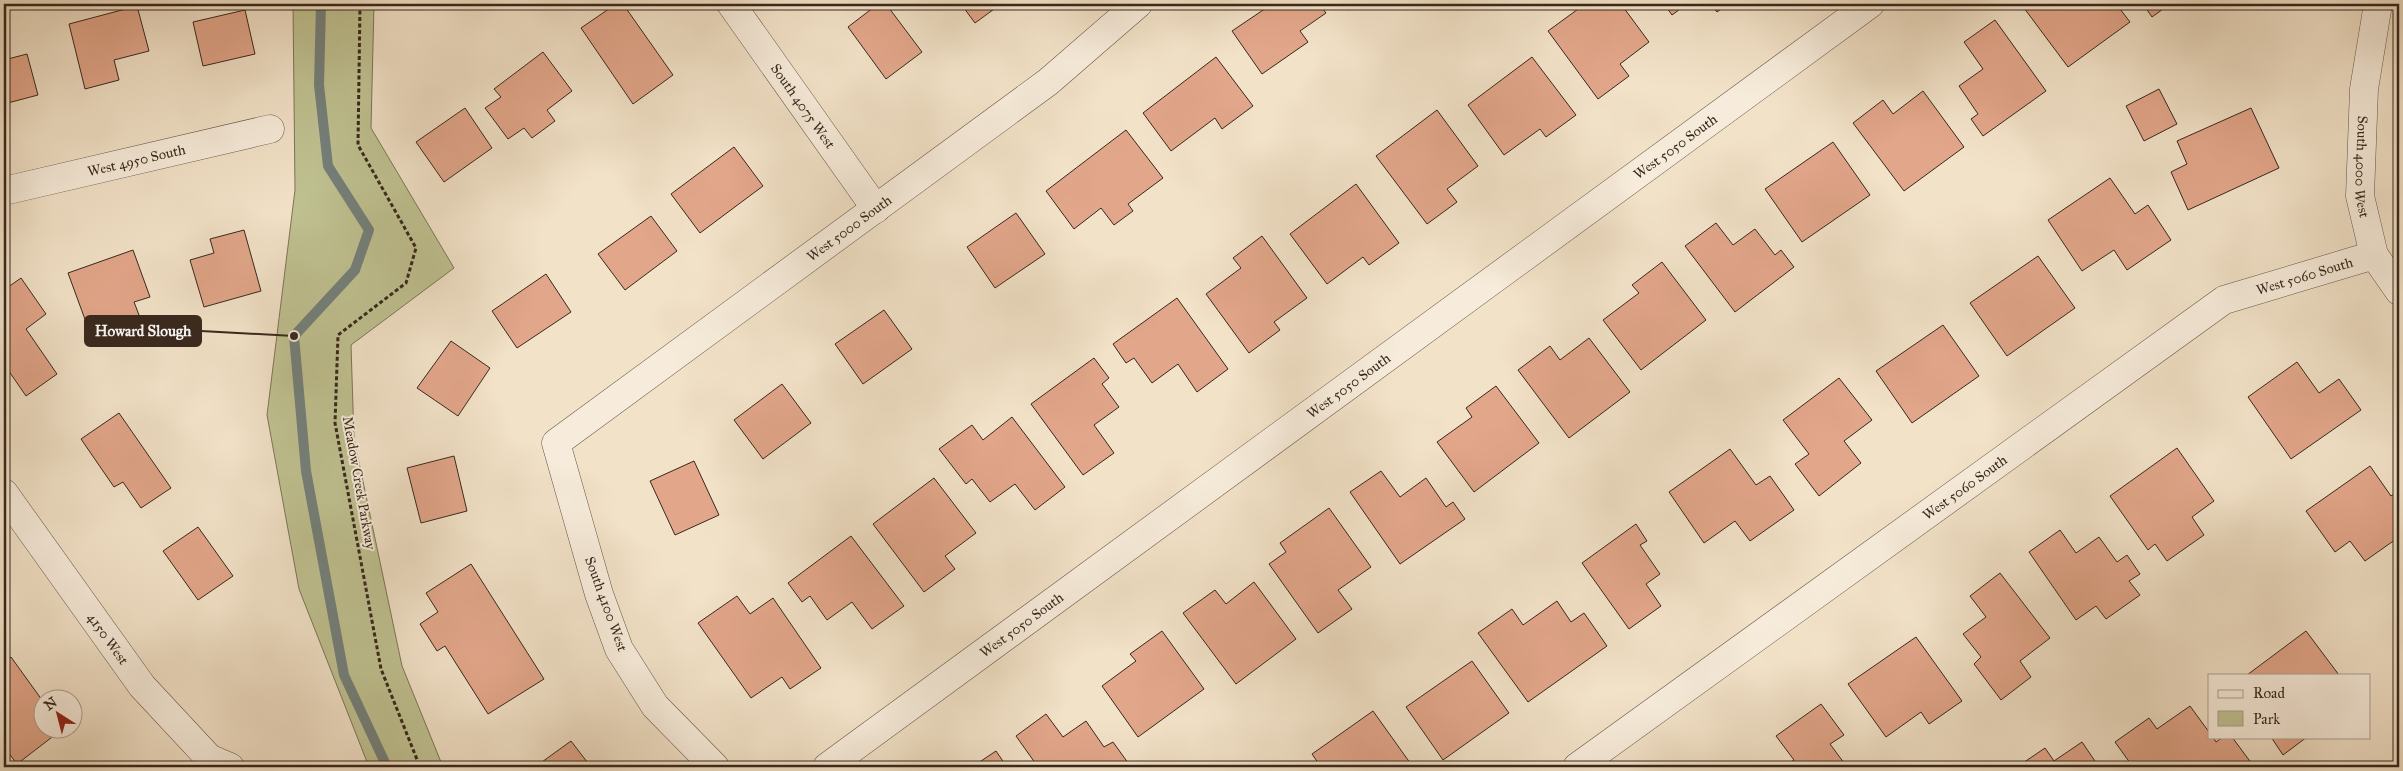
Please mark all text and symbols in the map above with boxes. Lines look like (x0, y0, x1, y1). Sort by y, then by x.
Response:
street label: South 4075 West (767, 60, 839, 152)
street label: West 5050 South (1630, 110, 1721, 183)
street label: South 4000 West (2351, 115, 2373, 219)
street label: West 4950 South (86, 140, 187, 180)
street label: West 5000 South (803, 191, 895, 265)
street label: West 5060 South (2254, 253, 2355, 298)
callout: Howard Slough (85, 316, 201, 346)
text: Howard Slough (95, 322, 192, 341)
street label: West 5050 South (1303, 349, 1394, 422)
street label: Meadow Creek Parkway (339, 415, 379, 551)
street label: West 5060 South (1919, 451, 2010, 523)
street label: South 4100 West (581, 554, 631, 654)
street label: West 5050 South (976, 588, 1067, 661)
street label: 4150 West (84, 609, 132, 668)
legend (2208, 674, 2370, 738)
text: Road (2253, 684, 2285, 702)
north arrow (32, 688, 82, 738)
text: N (41, 693, 61, 714)
text: Park (2253, 710, 2280, 728)

